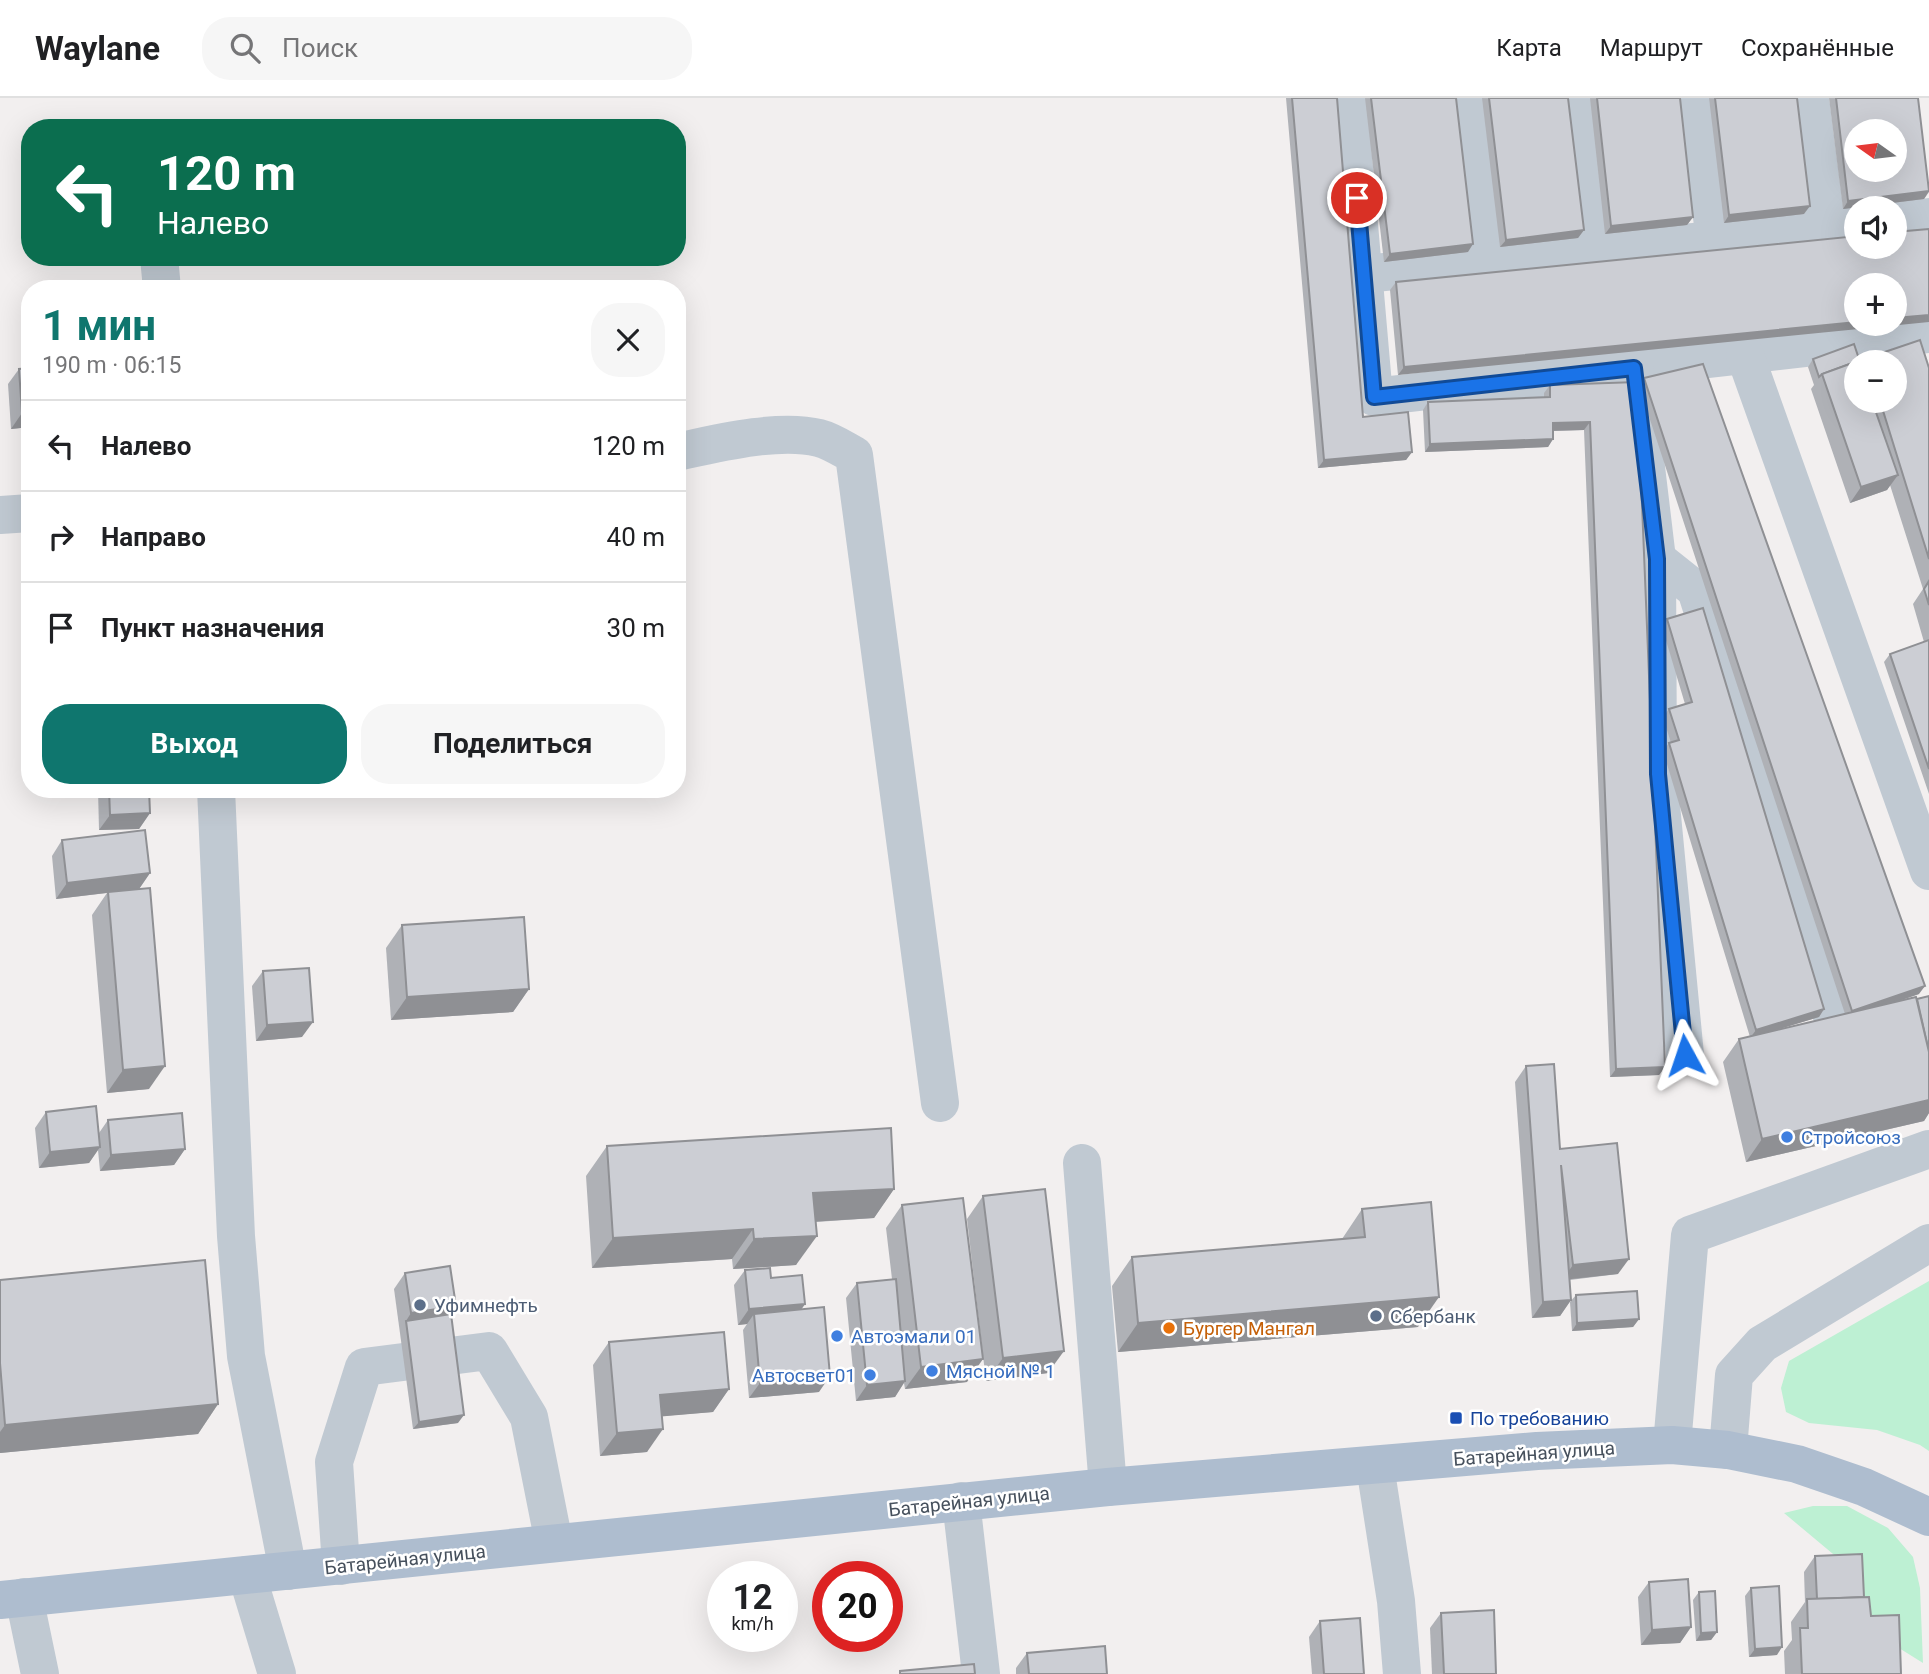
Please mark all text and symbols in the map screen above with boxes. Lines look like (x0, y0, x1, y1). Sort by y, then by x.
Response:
search box (202, 17, 692, 80)
text: Waylane (35, 29, 160, 68)
icon: search (226, 29, 264, 67)
text: Поиск (282, 33, 358, 63)
text: Карта (1496, 34, 1562, 62)
text: Маршрут (1600, 34, 1703, 62)
text: Сохранённые (1741, 34, 1894, 62)
north arrow (1844, 119, 1908, 182)
map controls (1844, 119, 1907, 413)
text: 120 m (157, 145, 296, 202)
icon: left (42, 147, 133, 238)
pin (1327, 168, 1387, 228)
icon: arrive (1338, 179, 1376, 217)
button: sound (1844, 196, 1907, 259)
text: Налево (157, 204, 269, 242)
button: + (1844, 273, 1907, 336)
text: 1 мин (42, 301, 156, 350)
button: close (591, 303, 665, 377)
button: − (1844, 350, 1907, 413)
text: 190 m · 06:15 (42, 352, 181, 379)
icon: left (42, 427, 80, 465)
text: Налево (101, 431, 191, 461)
text: 120 m (592, 431, 665, 461)
icon: right (42, 518, 80, 556)
text: Направо (101, 522, 206, 552)
text: 40 m (607, 522, 665, 552)
icon: arrive (42, 609, 80, 647)
text: Пункт назначения (101, 613, 325, 643)
text: 30 m (607, 613, 665, 643)
button: Выход (42, 704, 347, 784)
button: Поделиться (361, 704, 665, 784)
position arrow (1648, 1018, 1722, 1092)
place label: Стройсоюз (1801, 1126, 1901, 1149)
marker: Стройсоюз (1779, 1129, 1795, 1145)
place label: Уфимнефть (434, 1294, 538, 1317)
marker: Уфимнефть (412, 1297, 428, 1313)
place label: Сбербанк (1390, 1305, 1476, 1328)
marker: Сбербанк (1368, 1308, 1384, 1324)
place label: Бургер Мангал (1183, 1317, 1315, 1340)
marker: Бургер Мангал (1161, 1320, 1177, 1336)
place label: Автоэмали 01 (851, 1325, 976, 1348)
marker: Автоэмали 01 (829, 1328, 845, 1344)
place label: Мясной № 1 (946, 1360, 1055, 1383)
marker: Мясной № 1 (924, 1363, 940, 1379)
place label: Автосвет01 (752, 1364, 856, 1387)
marker: Автосвет01 (862, 1367, 878, 1383)
place label: По требованию (1470, 1407, 1609, 1430)
marker: По требованию (1448, 1410, 1464, 1426)
street label: Батарейная улица (1453, 1436, 1616, 1471)
street label: Батарейная улица (887, 1482, 1051, 1521)
street label: Батарейная улица (323, 1540, 487, 1579)
speed limit sign: 20 (812, 1561, 903, 1652)
text: 12 (732, 1577, 773, 1618)
text: km/h (731, 1613, 774, 1634)

